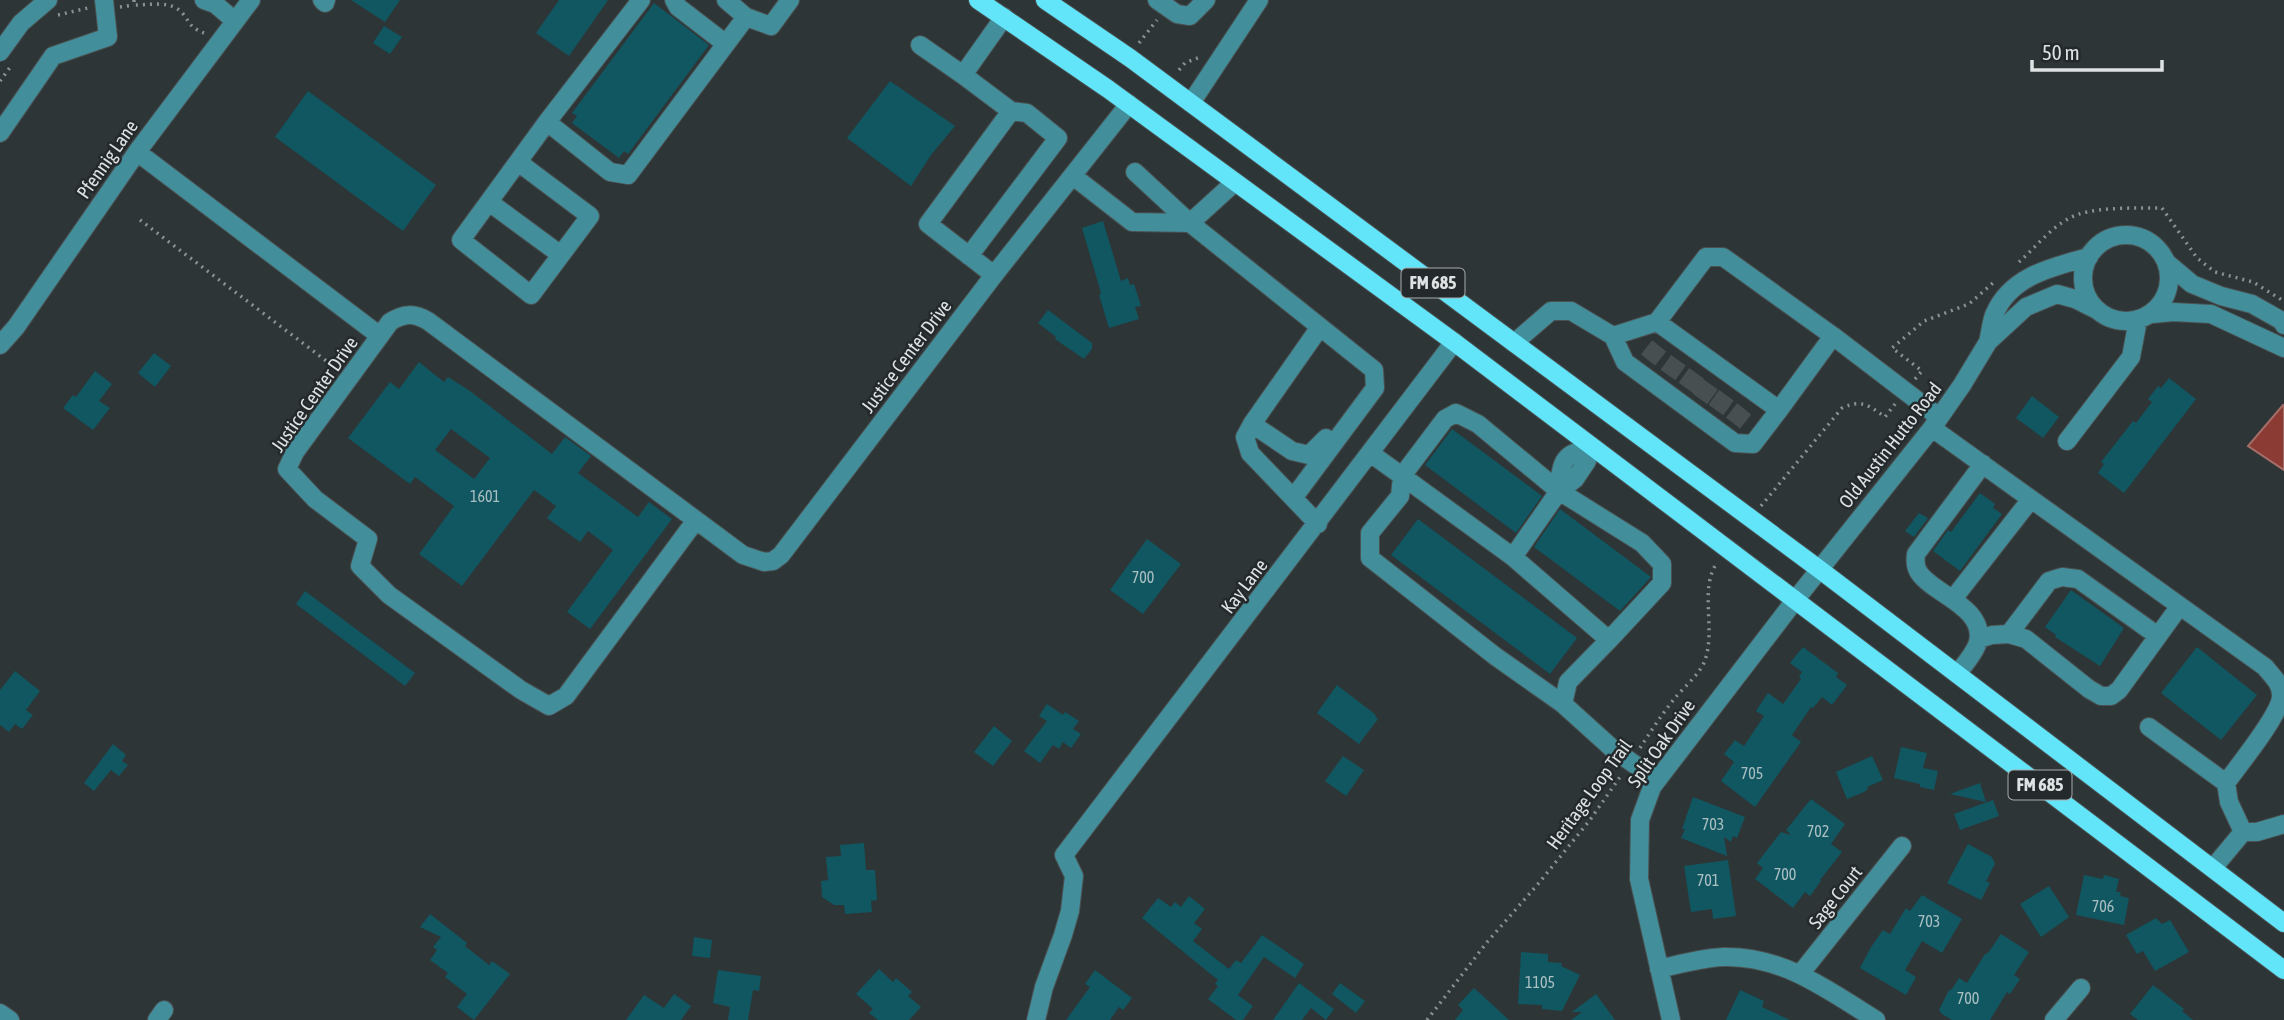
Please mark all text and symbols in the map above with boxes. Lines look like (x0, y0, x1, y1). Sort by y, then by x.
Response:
scale bar (2032, 28, 2162, 72)
text: 50 m (2042, 40, 2080, 64)
street label: Pfennig Lane (72, 116, 142, 202)
road number: FM 685 (1402, 268, 1464, 298)
street label: Justice Center Drive (856, 295, 956, 417)
street label: Justice Center Drive (266, 332, 362, 456)
street label: Old Austin Hutto Road (1834, 378, 1946, 512)
house number: 1601 (470, 487, 500, 505)
street label: Kay Lane (1216, 555, 1272, 617)
house number: 700 (1132, 568, 1154, 586)
street label: Split Oak Drive (1623, 695, 1699, 791)
street label: Heritage Loop Trail (1542, 735, 1636, 853)
house number: 705 (1741, 764, 1763, 782)
road number: FM 685 (2008, 770, 2072, 800)
house number: 703 (1702, 815, 1724, 833)
house number: 702 (1807, 822, 1829, 840)
street label: Sage Court (1804, 861, 1866, 933)
house number: 700 (1774, 865, 1796, 883)
house number: 701 (1697, 871, 1719, 889)
house number: 706 (2092, 897, 2114, 915)
house number: 703 (1918, 912, 1940, 930)
house number: 1105 (1525, 973, 1555, 991)
house number: 700 (1957, 989, 1979, 1007)

